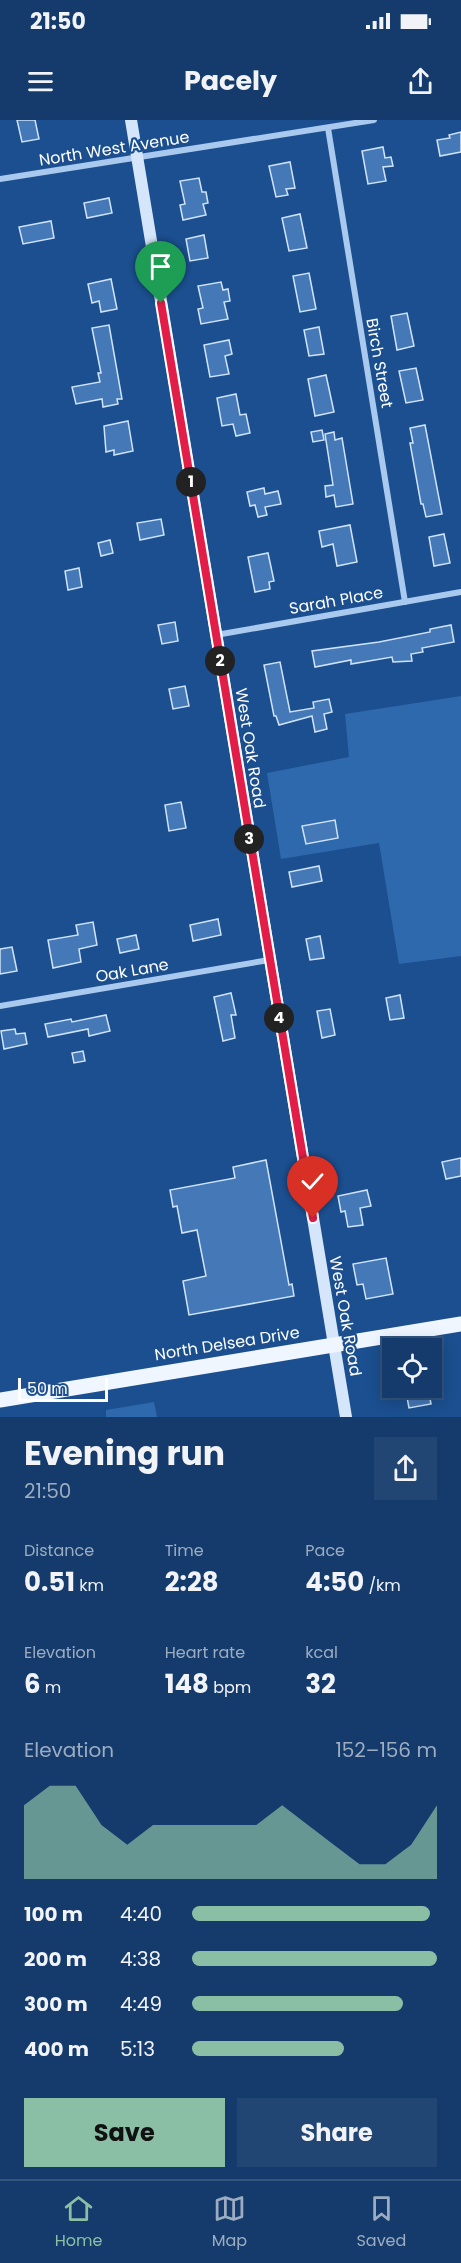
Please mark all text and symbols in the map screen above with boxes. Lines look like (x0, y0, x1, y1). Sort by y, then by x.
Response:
text: 21:50 (30, 6, 86, 37)
text: Pacely (184, 62, 277, 99)
icon: menu (24, 65, 57, 98)
icon: share (404, 65, 437, 98)
street label: North West Avenue (37, 125, 191, 172)
pin (135, 241, 186, 303)
icon: arrive (144, 250, 177, 283)
street label: Birch Street (360, 316, 399, 410)
pin: 1 (176, 467, 206, 497)
text: 1 (188, 470, 194, 493)
street label: Sarah Place (287, 581, 385, 620)
pin: 2 (205, 646, 235, 676)
text: 2 (215, 649, 225, 672)
street label: West Oak Road (230, 686, 271, 810)
pin: 3 (234, 824, 264, 854)
text: 3 (244, 827, 254, 850)
street label: Oak Lane (94, 953, 170, 988)
pin: 4 (264, 1003, 294, 1033)
text: 4 (274, 1006, 284, 1029)
pin (287, 1156, 338, 1218)
icon: check (296, 1165, 329, 1198)
street label: West Oak Road (324, 1254, 367, 1378)
street label: North Delsea Drive (153, 1321, 301, 1366)
map controls (382, 1338, 442, 1398)
button: locate (382, 1338, 442, 1398)
scale bar (18, 1375, 108, 1402)
text: 50 m (27, 1377, 68, 1400)
text: Evening run (24, 1430, 225, 1477)
button: share (374, 1437, 437, 1500)
text: 21:50 (24, 1477, 71, 1505)
text: Distance (24, 1539, 94, 1562)
text: Time (165, 1539, 204, 1562)
text: Pace (305, 1539, 345, 1562)
text: 0.51 (24, 1564, 75, 1600)
text: 2:28 (165, 1564, 219, 1600)
text: 4:50 (305, 1564, 364, 1600)
text: km (75, 1574, 104, 1597)
text: /km (364, 1574, 401, 1597)
text: Elevation (24, 1641, 96, 1664)
text: Heart rate (165, 1641, 245, 1664)
text: kcal (305, 1641, 338, 1664)
text: 6 (24, 1666, 41, 1702)
text: 148 (165, 1666, 209, 1702)
text: 32 (305, 1666, 336, 1702)
text: m (41, 1676, 61, 1699)
text: bpm (209, 1676, 251, 1699)
text: Elevation (24, 1736, 114, 1764)
text: 152–156 m (335, 1736, 437, 1764)
text: 100 m (24, 1900, 83, 1928)
text: 4:40 (120, 1900, 162, 1928)
text: 200 m (24, 1945, 87, 1973)
text: 4:38 (120, 1945, 161, 1973)
text: 300 m (24, 1990, 88, 2018)
text: 4:49 (120, 1990, 162, 2018)
text: 400 m (24, 2035, 89, 2063)
text: 5:13 (120, 2035, 155, 2063)
button: Save (24, 2098, 225, 2167)
button: Share (237, 2098, 437, 2167)
tab: Home (55, 2192, 102, 2253)
tab: Map (212, 2192, 247, 2253)
tab: Saved (356, 2192, 406, 2253)

